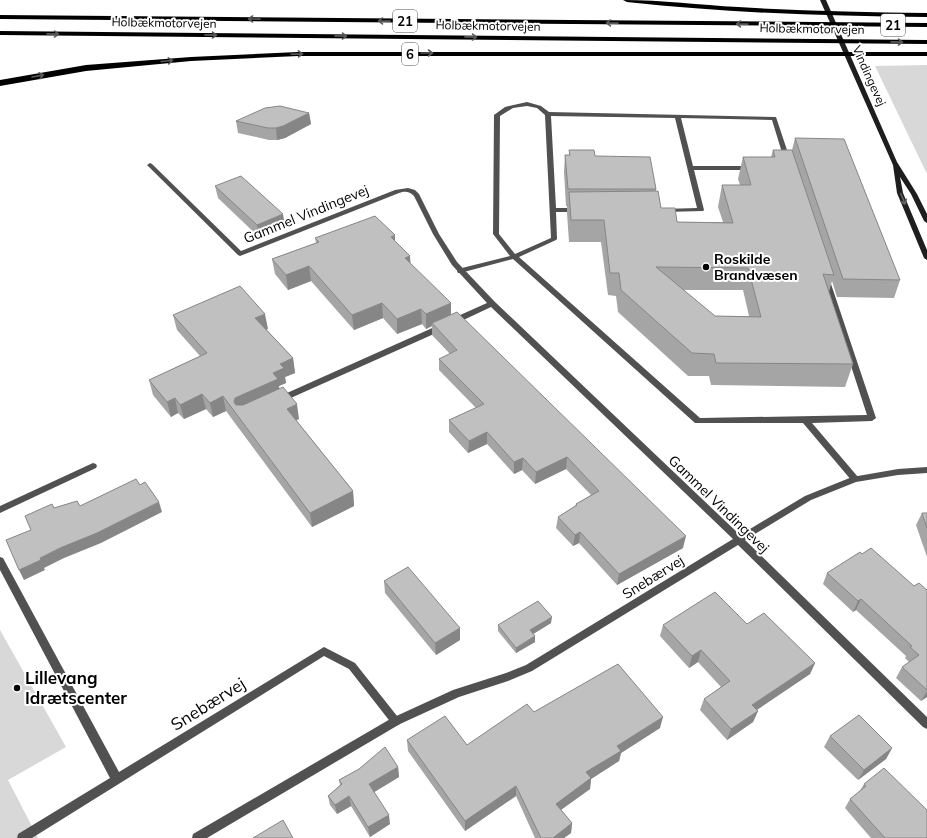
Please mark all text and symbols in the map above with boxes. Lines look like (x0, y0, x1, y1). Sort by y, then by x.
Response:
road number: 21 (393, 10, 417, 32)
street label: Holbækmotorvejen (111, 14, 217, 31)
road number: 21 (881, 14, 905, 36)
one-way arrow (248, 16, 261, 23)
one-way arrow (378, 17, 391, 25)
street label: Holbækmotorvejen (435, 17, 541, 34)
one-way arrow (606, 19, 619, 27)
one-way arrow (736, 20, 749, 28)
street label: Holbækmotorvejen (759, 20, 865, 37)
one-way arrow (46, 30, 59, 37)
one-way arrow (204, 31, 217, 39)
one-way arrow (334, 32, 347, 40)
one-way arrow (464, 34, 477, 41)
one-way arrow (890, 38, 903, 46)
road number: 6 (402, 43, 418, 65)
street label: Vindingevej (849, 43, 890, 109)
one-way arrow (420, 50, 433, 57)
one-way arrow (290, 51, 303, 58)
one-way arrow (160, 58, 173, 65)
one-way arrow (31, 72, 44, 80)
street label: Gammel Vindingevej (241, 181, 371, 247)
one-way arrow (900, 193, 907, 205)
place label: Roskilde Brandvæsen (714, 250, 798, 284)
marker: Roskilde Brandvæsen (701, 262, 711, 272)
street label: Gammel Vindingevej (665, 451, 773, 557)
street label: Snebærvej (619, 551, 687, 603)
place label: Lillevang Idrætscenter (25, 667, 127, 708)
street label: Snebærvej (167, 672, 249, 735)
marker: Lillevang Idrætscenter (12, 683, 22, 693)

